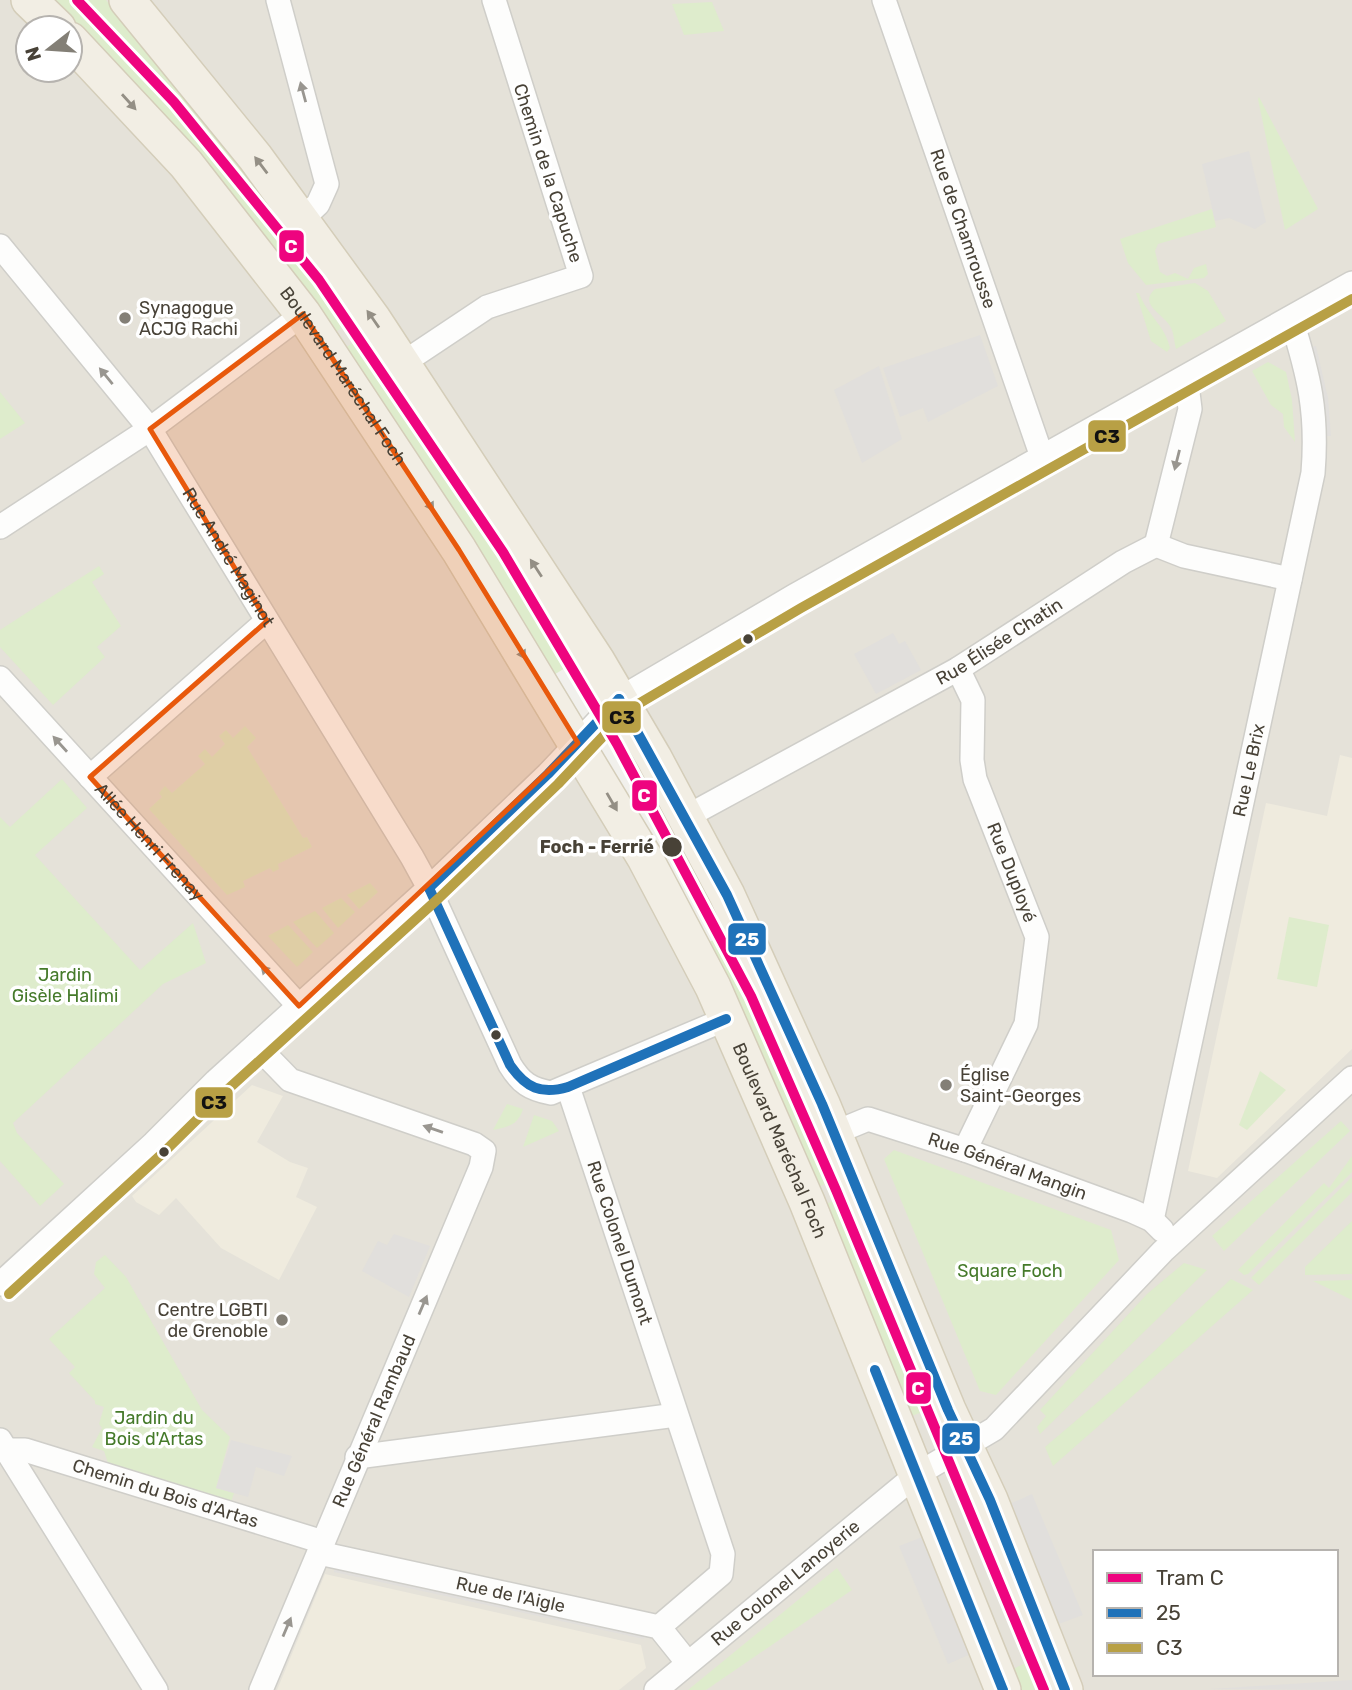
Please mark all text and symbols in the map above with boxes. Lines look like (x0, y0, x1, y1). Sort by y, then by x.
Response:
north arrow (14, 14, 84, 84)
text: N (20, 44, 46, 64)
one-way arrow (297, 81, 307, 102)
street label: Chemin de la Capuche (509, 81, 587, 265)
one-way arrow (121, 93, 137, 111)
street label: Rue de Chamrousse (925, 146, 1001, 312)
one-way arrow (253, 156, 268, 174)
line badge: C (278, 229, 305, 263)
text: C (284, 235, 298, 258)
street label: Boulevard Maréchal Foch (275, 282, 411, 470)
place label: Synagogue ACJG Rachi (139, 297, 238, 340)
marker: Synagogue ACJG Rachi (117, 310, 133, 326)
one-way arrow (366, 310, 380, 328)
one-way arrow (99, 367, 114, 385)
line badge: C3 (1087, 419, 1127, 453)
text: C3 (1094, 425, 1120, 448)
one-way arrow (1171, 449, 1182, 471)
street label: Rue André Maginot (178, 484, 279, 631)
one-way arrow (421, 493, 435, 511)
one-way arrow (530, 558, 543, 577)
street label: Rue Élisée Chatin (932, 593, 1067, 690)
unlabelled marker (741, 632, 755, 646)
one-way arrow (514, 640, 527, 659)
line badge: C3 (601, 700, 642, 734)
text: C3 (609, 706, 635, 729)
street label: Rue Le Brix (1228, 721, 1270, 819)
one-way arrow (53, 736, 69, 753)
street label: Allée Henri Frenay (90, 778, 209, 906)
line badge: C (631, 779, 658, 812)
text: C (637, 784, 651, 807)
one-way arrow (606, 793, 619, 812)
street label: Rue Duployé (982, 819, 1041, 925)
marker: Foch - Ferrié (660, 835, 684, 859)
place label: Foch - Ferrié (540, 836, 654, 858)
line badge: 25 (727, 922, 767, 956)
text: 25 (735, 928, 759, 951)
park label: Jardin Gisèle Halimi (12, 964, 118, 1007)
one-way arrow (261, 965, 277, 982)
unlabelled marker (489, 1028, 503, 1042)
street label: Boulevard Maréchal Foch (728, 1039, 831, 1242)
place label: Église Saint-Georges (960, 1064, 1081, 1107)
marker: Église Saint-Georges (938, 1077, 954, 1093)
line badge: C3 (194, 1086, 234, 1119)
text: C3 (201, 1091, 227, 1114)
one-way arrow (423, 1123, 444, 1134)
street label: Rue Général Mangin (925, 1128, 1090, 1205)
unlabelled marker (157, 1145, 171, 1159)
street label: Rue Colonel Dumont (582, 1158, 657, 1327)
park label: Square Foch (957, 1260, 1063, 1282)
one-way arrow (418, 1294, 429, 1315)
place label: Centre LGBTI de Grenoble (158, 1299, 268, 1342)
marker: Centre LGBTI de Grenoble (274, 1312, 290, 1328)
street label: Rue Général Rambaud (328, 1331, 420, 1511)
line badge: C (905, 1371, 932, 1405)
text: C (911, 1377, 925, 1400)
park label: Jardin du Bois d'Artas (105, 1407, 203, 1450)
line badge: 25 (941, 1422, 981, 1455)
text: 25 (949, 1427, 973, 1450)
street label: Chemin du Bois d'Artas (70, 1454, 261, 1532)
street label: Rue Colonel Lanoyerie (707, 1515, 864, 1651)
legend (1093, 1550, 1338, 1676)
text: Tram C (1156, 1565, 1224, 1590)
street label: Rue de l'Aigle (454, 1572, 567, 1617)
text: 25 (1156, 1600, 1181, 1625)
one-way arrow (282, 1616, 293, 1637)
text: C3 (1156, 1635, 1183, 1660)

